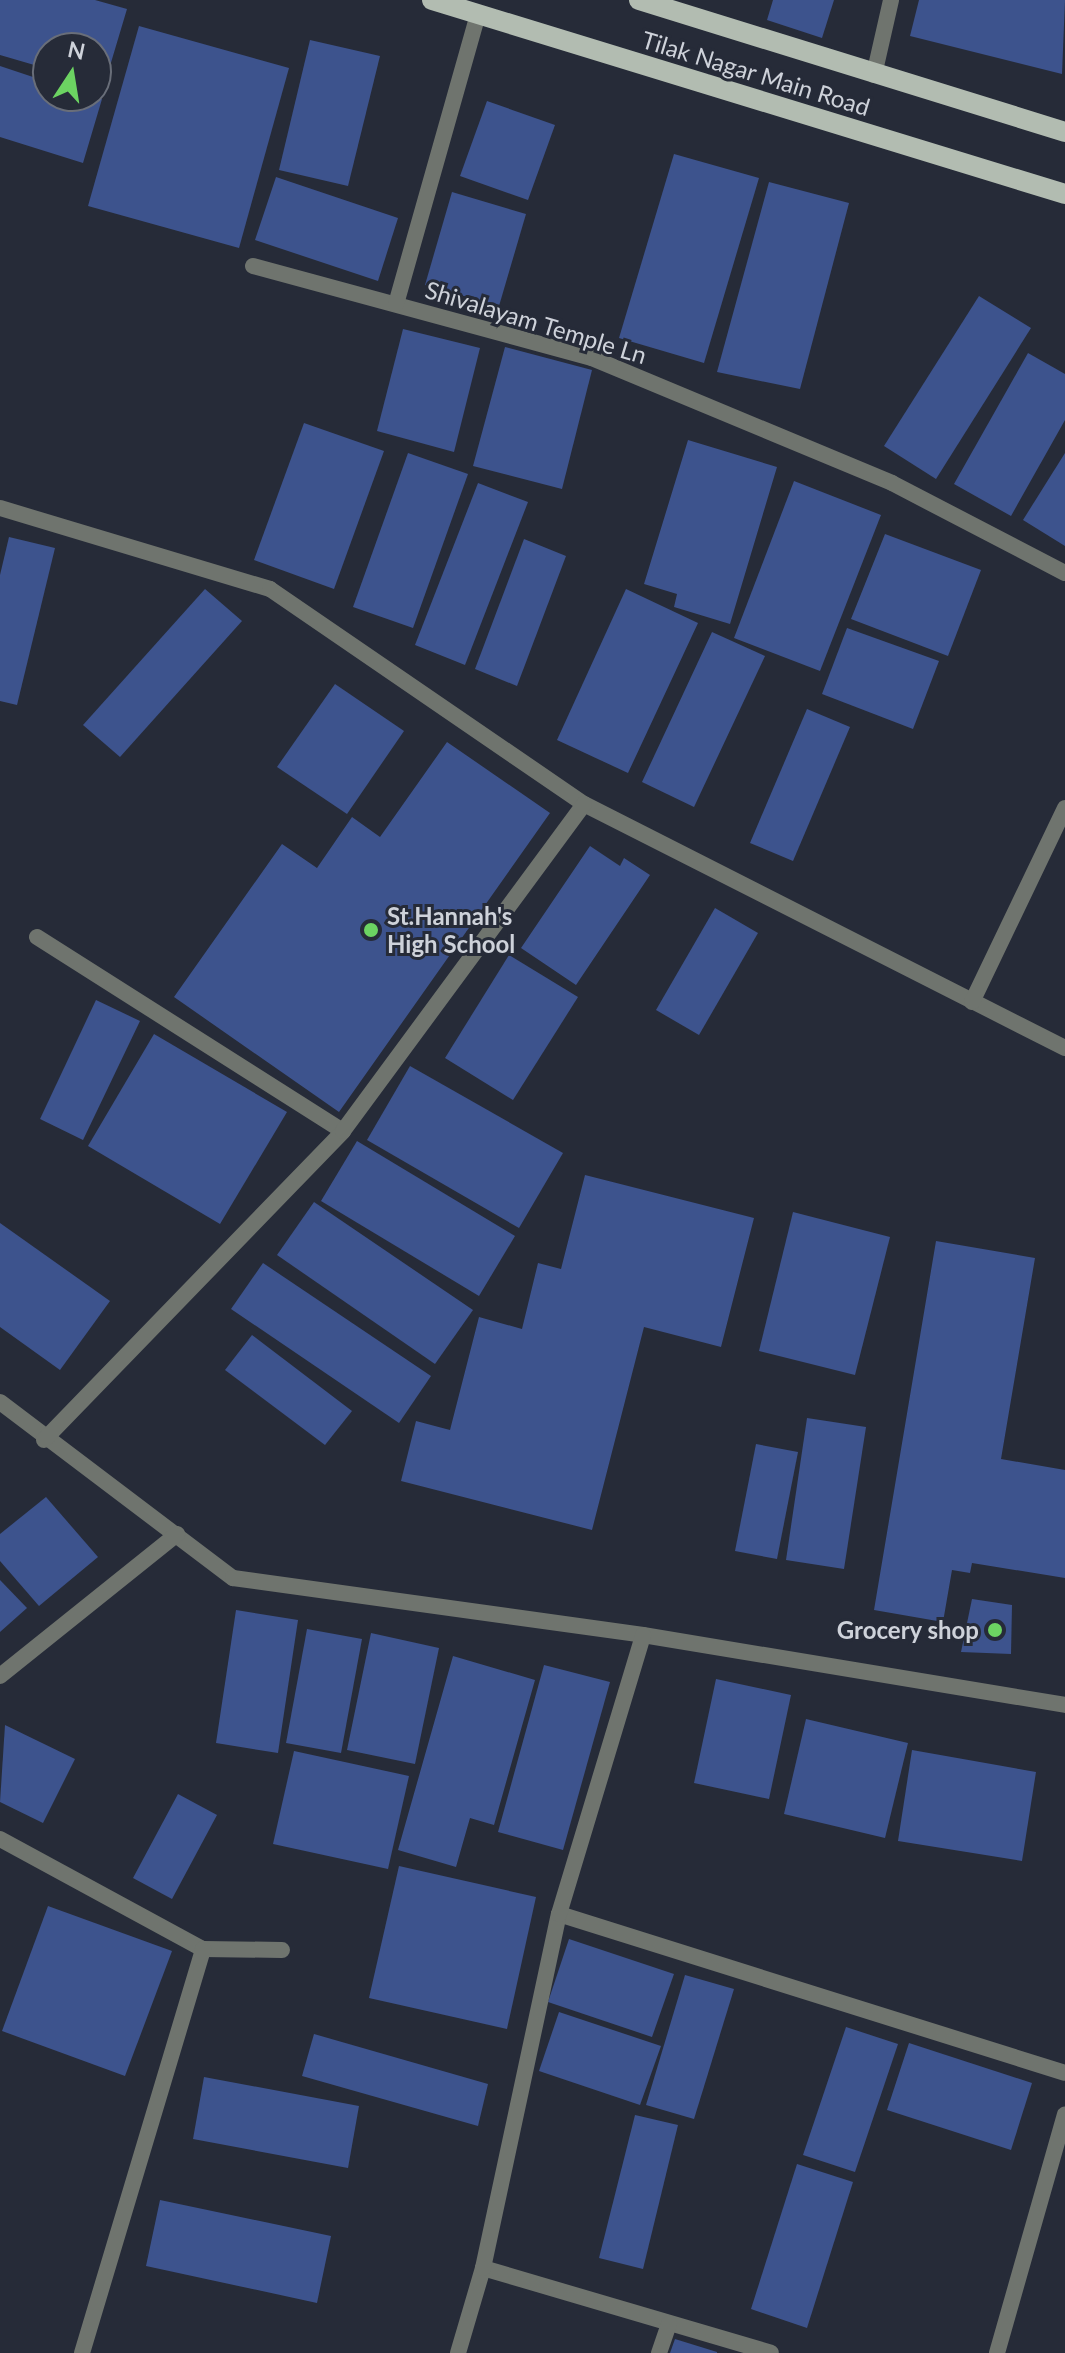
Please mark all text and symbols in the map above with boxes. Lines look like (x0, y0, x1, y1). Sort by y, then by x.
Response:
street label: Tilak Nagar Main Road (638, 25, 874, 121)
north arrow (32, 32, 112, 112)
text: N (66, 35, 88, 65)
street label: Shivalayam Temple Ln (422, 275, 650, 369)
place label: St.Hannah's High School (387, 902, 515, 958)
marker: St.Hannah's High School (362, 921, 380, 939)
place label: Grocery shop (836, 1616, 979, 1644)
marker: Grocery shop (986, 1621, 1004, 1639)

